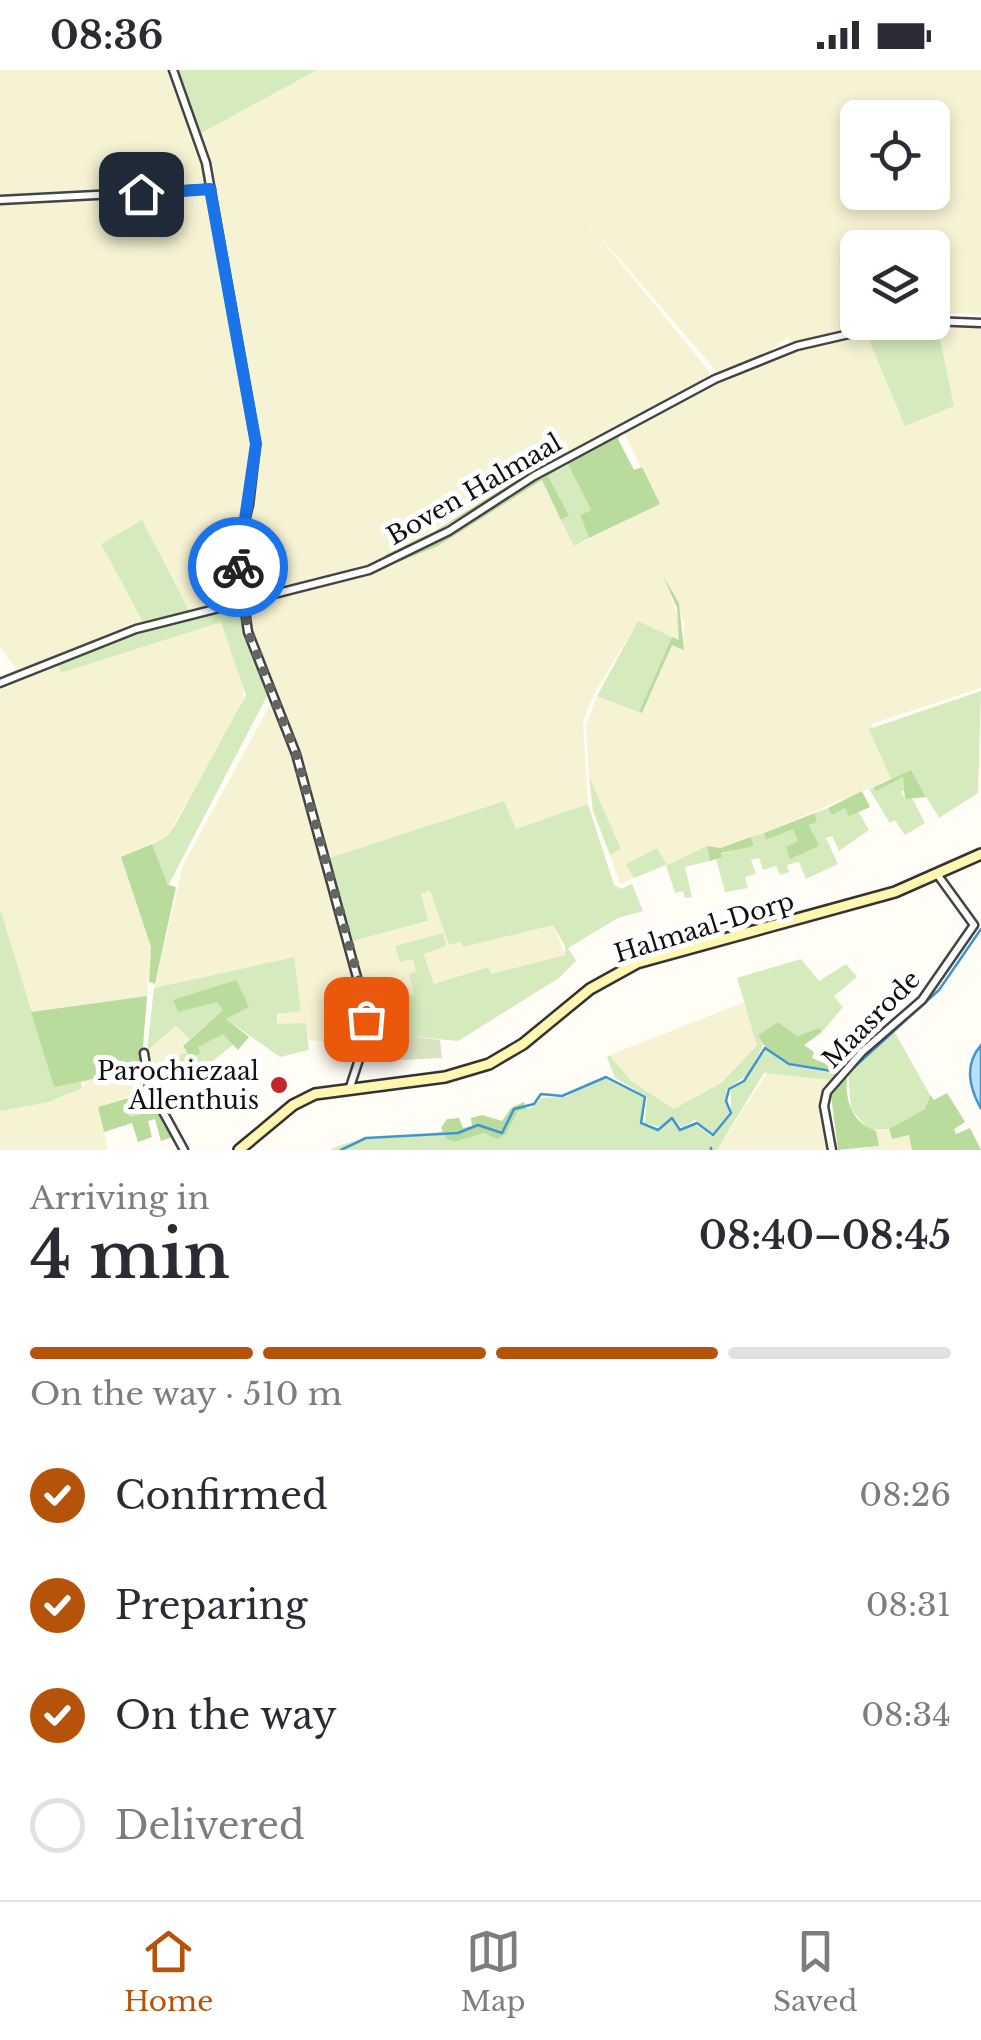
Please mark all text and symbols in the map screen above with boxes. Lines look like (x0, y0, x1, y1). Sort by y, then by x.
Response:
text: 08:36 (50, 12, 163, 59)
map controls (840, 100, 950, 340)
button: locate (840, 100, 950, 210)
pin (99, 152, 184, 237)
icon: home (114, 167, 169, 222)
button: layers (840, 230, 950, 340)
street label: Boven Halmaal (382, 427, 567, 552)
courier (188, 517, 288, 617)
icon: bike (211, 540, 266, 595)
street label: Halmaal-Dorp (610, 885, 798, 970)
street label: Maasrode (816, 964, 927, 1075)
pin (324, 977, 409, 1062)
icon: bag (339, 992, 394, 1047)
place label: Parochiezaal Allenthuis (97, 1056, 259, 1116)
marker: Parochiezaal Allenthuis (268, 1074, 290, 1096)
text: Arriving in (30, 1178, 209, 1218)
text: 08:40–08:45 (699, 1212, 951, 1259)
text: 4 min (30, 1215, 230, 1296)
text: On the way · 510 m (30, 1374, 342, 1414)
icon: check (30, 1468, 85, 1523)
text: Confirmed (115, 1472, 328, 1519)
text: 08:26 (859, 1475, 951, 1515)
icon: check (30, 1578, 85, 1633)
text: Preparing (115, 1582, 307, 1629)
text: 08:31 (866, 1585, 951, 1625)
icon: check (30, 1688, 85, 1743)
text: On the way (115, 1692, 337, 1739)
text: 08:34 (861, 1695, 951, 1735)
text: Delivered (115, 1802, 305, 1849)
tab: Home (124, 1924, 213, 2019)
tab: Map (461, 1924, 526, 2019)
tab: Saved (773, 1924, 857, 2019)

